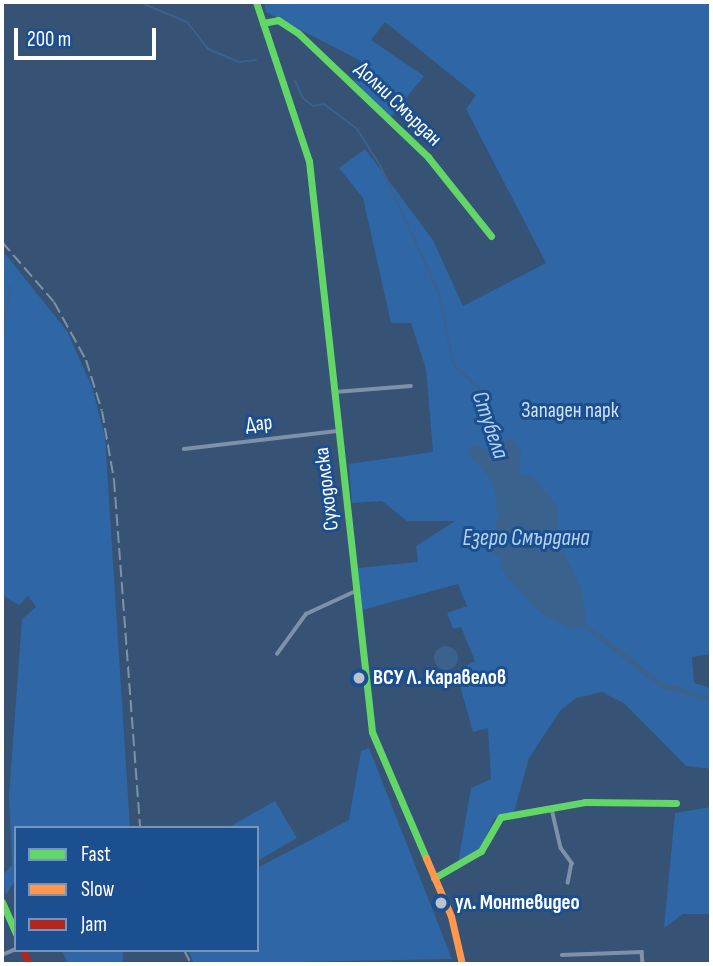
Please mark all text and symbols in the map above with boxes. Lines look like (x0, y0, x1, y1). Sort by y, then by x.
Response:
scale bar (18, 14, 159, 58)
text: 200 m (27, 27, 71, 52)
street label: Долни Смърдан (349, 56, 447, 152)
water label: Стубела (466, 388, 514, 462)
park label: Западен парк (521, 398, 619, 424)
street label: Дар (244, 410, 274, 438)
street label: Суходолска (309, 446, 345, 532)
water label: Езеро Смърдана (462, 524, 590, 552)
place label: ВСУ Л. Каравелов (373, 665, 506, 691)
marker: ВСУ Л. Каравелов (351, 670, 367, 686)
legend (14, 826, 259, 952)
text: Fast (81, 842, 111, 867)
text: Slow (81, 877, 114, 902)
place label: ул. Монтевидео (455, 890, 580, 916)
marker: ул. Монтевидео (433, 895, 449, 911)
text: Jam (81, 912, 107, 937)

